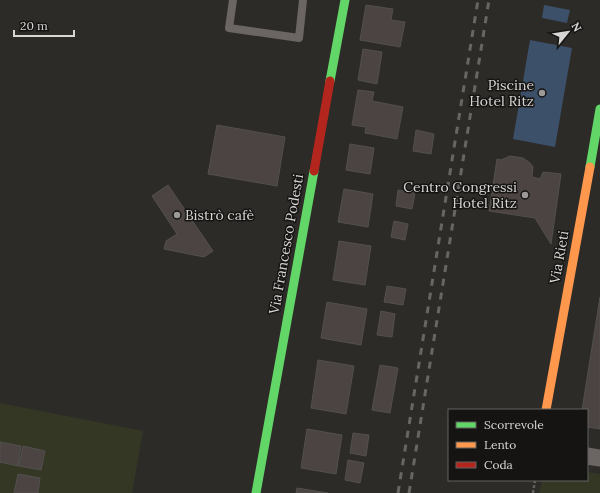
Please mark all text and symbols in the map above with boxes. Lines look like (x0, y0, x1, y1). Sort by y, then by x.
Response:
scale bar (14, 12, 74, 38)
north arrow (548, 12, 588, 52)
text: 20 m (20, 18, 48, 33)
text: N (568, 20, 585, 35)
place label: Piscine Hotel Ritz (469, 76, 534, 110)
marker: Piscine Hotel Ritz (537, 88, 547, 98)
street label: Via Francesco Podesti (265, 172, 307, 316)
place label: Centro Congressi Hotel Ritz (403, 178, 517, 212)
marker: Centro Congressi Hotel Ritz (520, 190, 530, 200)
place label: Bistrò cafè (185, 206, 255, 224)
marker: Bistrò cafè (172, 210, 182, 220)
street label: Via Rieti (545, 229, 573, 286)
legend (448, 409, 588, 481)
text: Scorrevole (484, 417, 544, 432)
text: Lento (484, 437, 516, 452)
text: Coda (484, 457, 513, 472)

